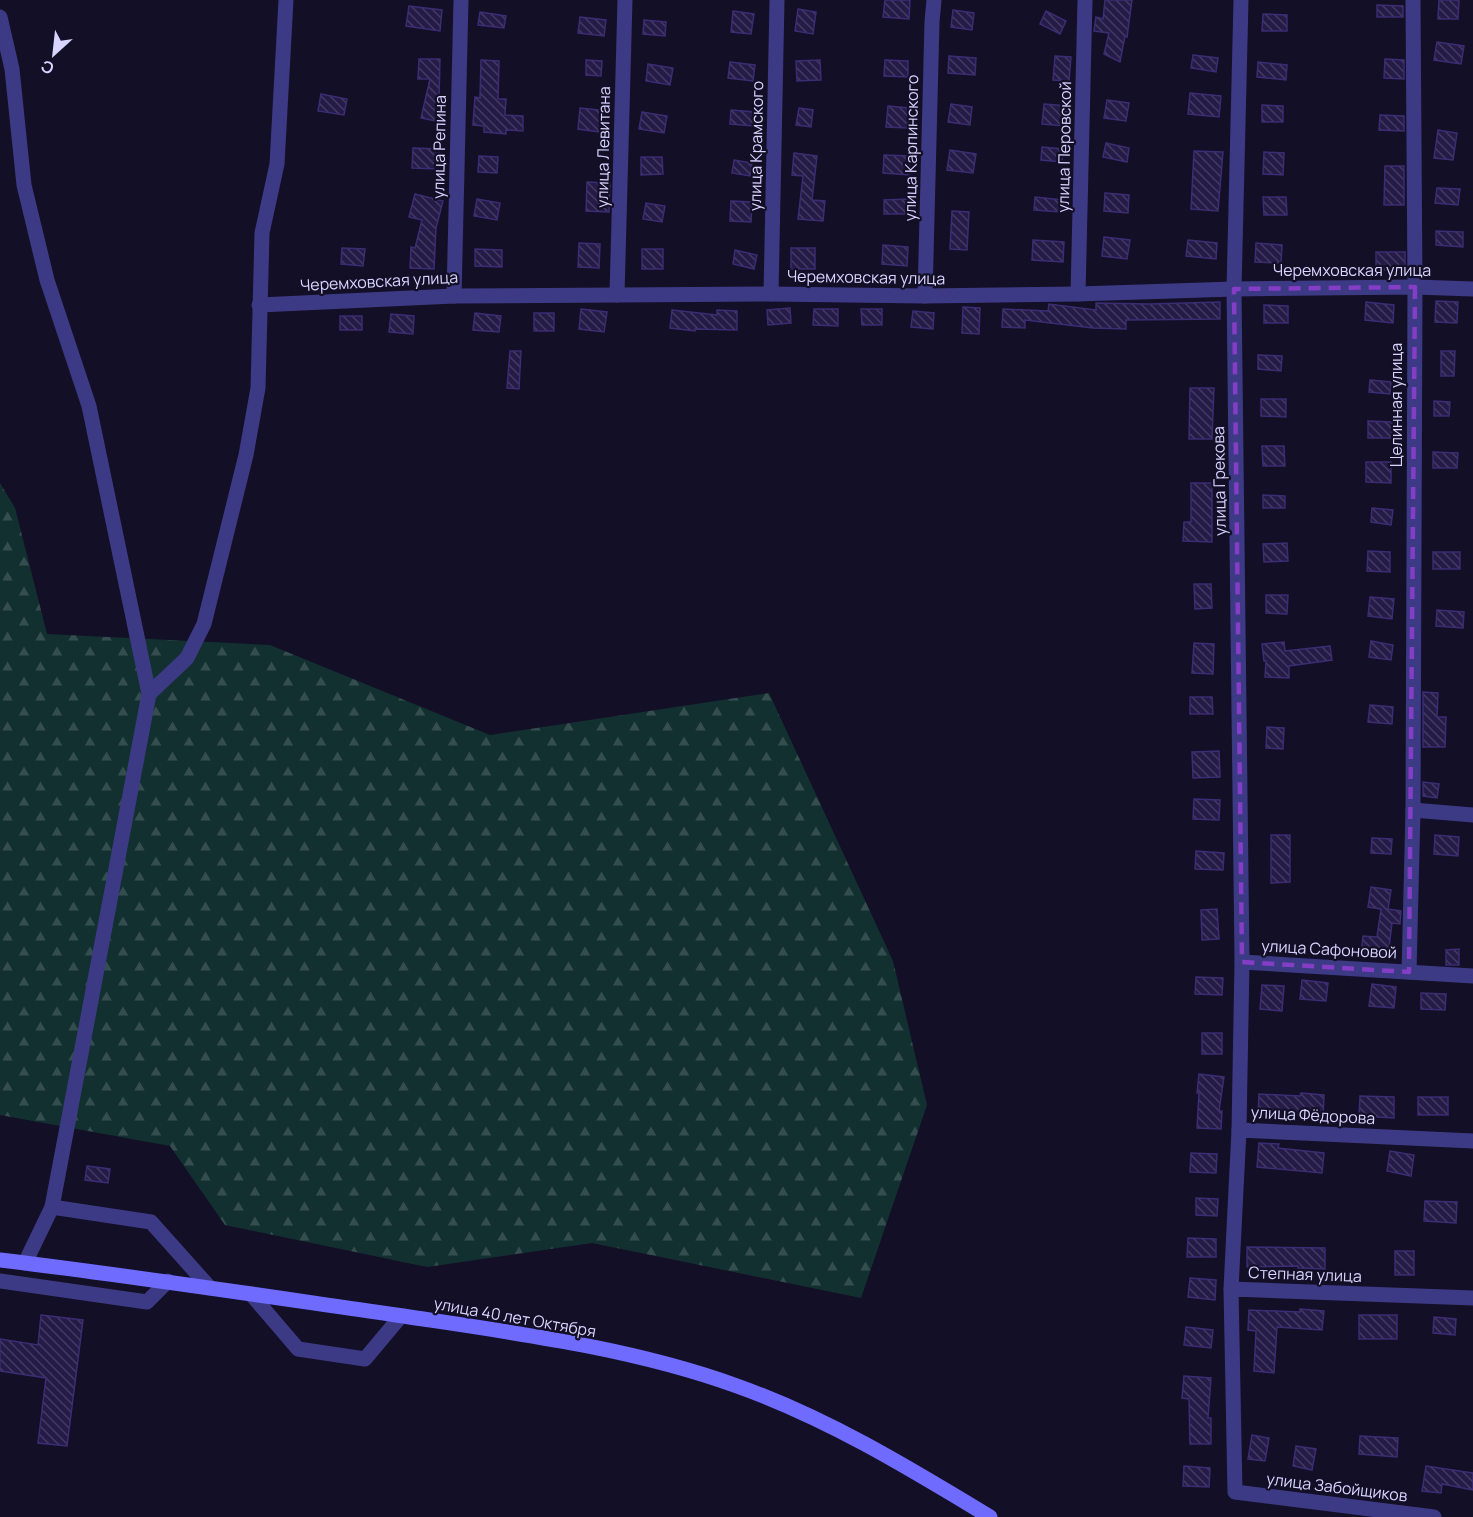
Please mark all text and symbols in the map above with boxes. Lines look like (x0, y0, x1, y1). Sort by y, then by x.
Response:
north arrow (24, 24, 84, 84)
text: С (37, 55, 57, 80)
street label: улица Карпинского (899, 74, 923, 222)
street label: улица Крамского (744, 81, 768, 211)
street label: улица Перовской (1052, 81, 1076, 213)
street label: улица Левитана (591, 86, 615, 208)
street label: улица Репина (427, 95, 451, 199)
street label: Черемховская улица (1273, 259, 1431, 281)
street label: Черемховская улица (787, 265, 945, 289)
street label: Черемховская улица (299, 266, 459, 296)
street label: Целинная улица (1385, 343, 1407, 467)
street label: улица Грекова (1207, 426, 1231, 536)
street label: улица Сафоновой (1261, 934, 1397, 964)
street label: улица Фёдорова (1250, 1101, 1376, 1129)
street label: Степная улица (1248, 1261, 1362, 1287)
street label: улица 40 лет Октября (432, 1292, 598, 1342)
street label: улица Забойщиков (1265, 1467, 1409, 1507)

